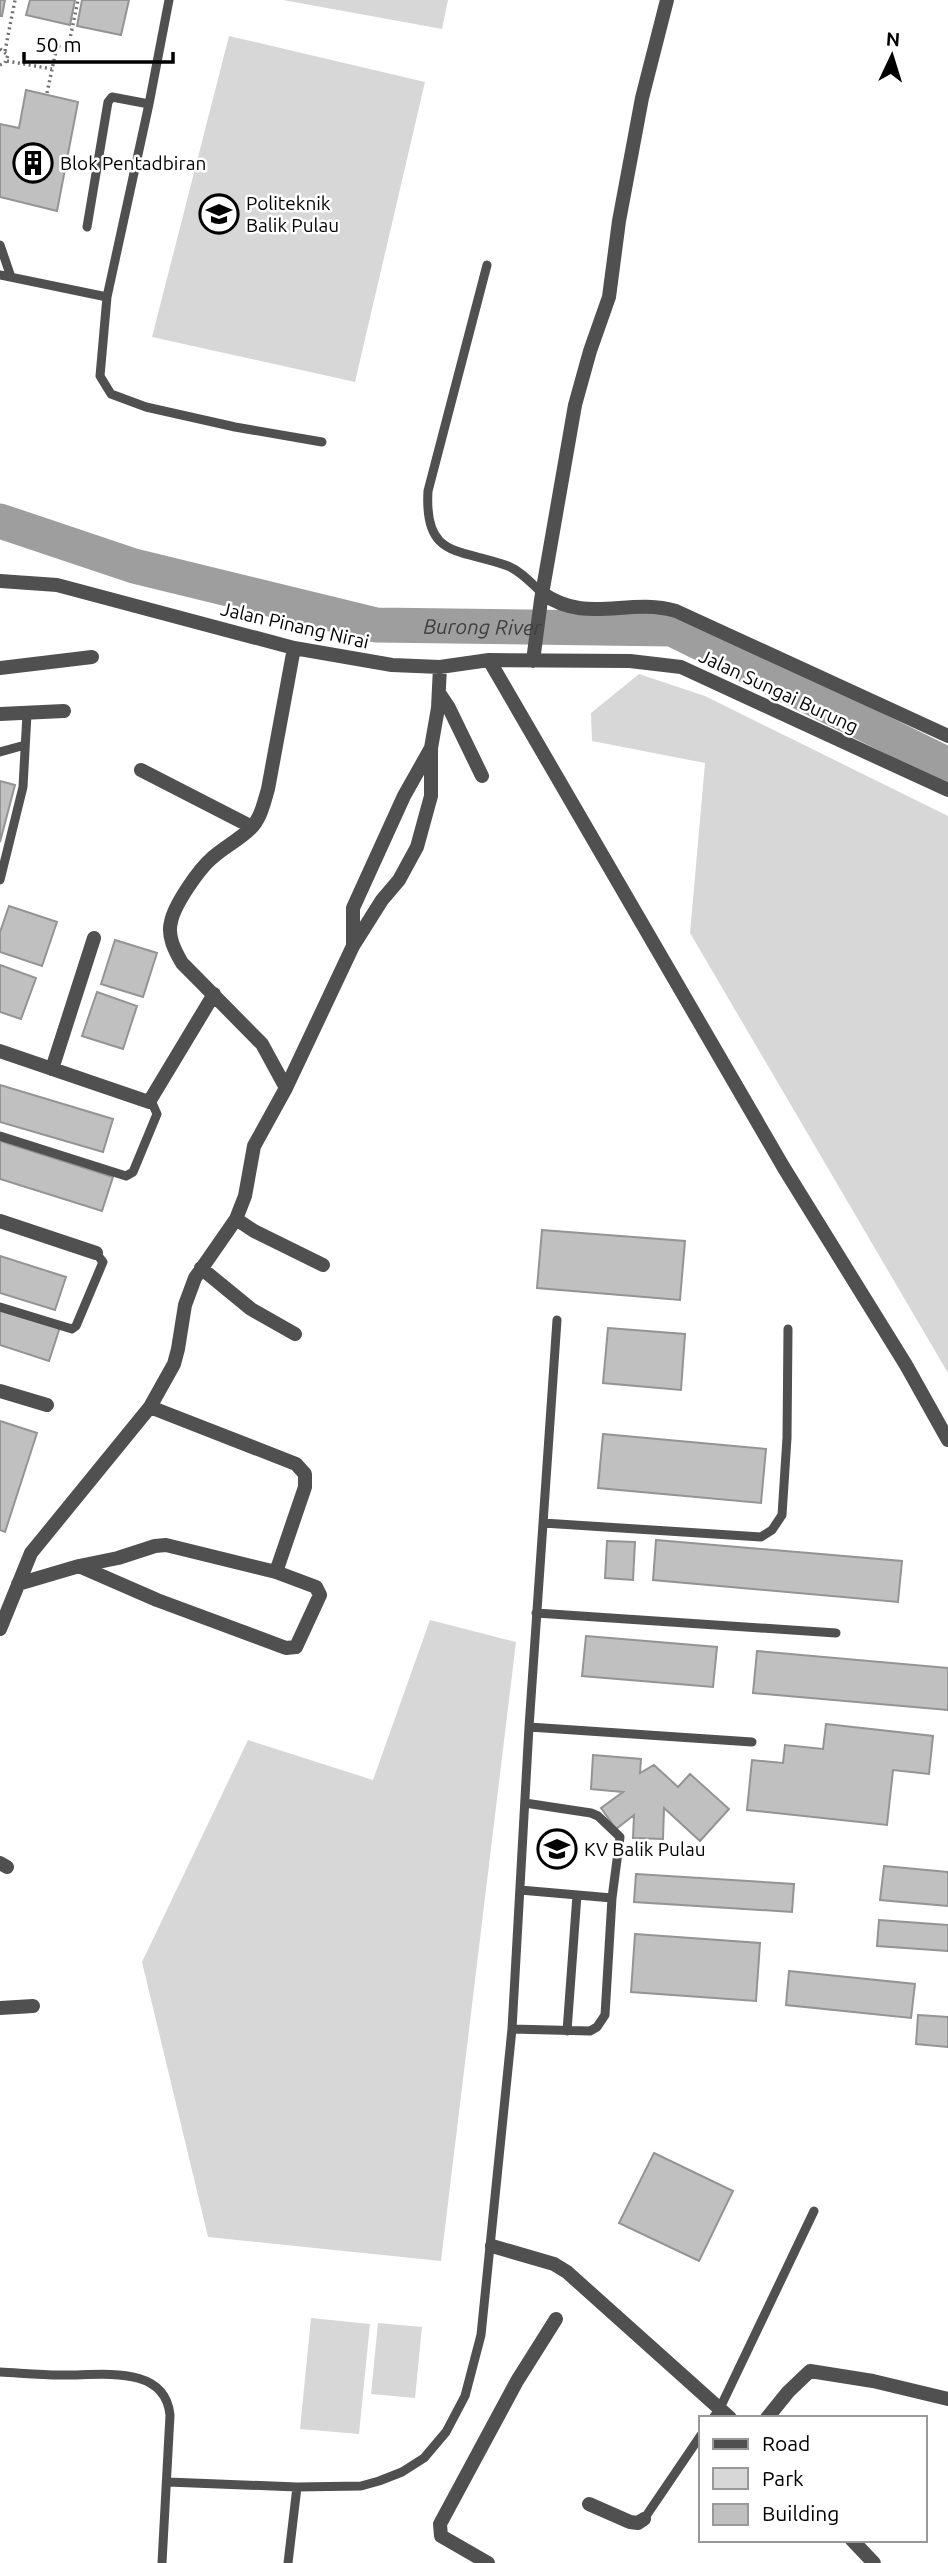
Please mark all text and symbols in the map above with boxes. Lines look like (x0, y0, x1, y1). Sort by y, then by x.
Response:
scale bar (24, 21, 173, 65)
north arrow (857, 21, 927, 91)
text: N (885, 28, 901, 51)
text: 50 m (35, 32, 82, 56)
building icon: Blok Pentadbiran (12, 142, 54, 184)
place label: Blok Pentadbiran (60, 152, 206, 174)
place label: Politeknik Balik Pulau (246, 192, 339, 236)
school or university icon: Politeknik Balik Pulau (198, 193, 240, 235)
street label: Jalan Pinang Nirai (219, 597, 371, 653)
water label: Burong River (423, 614, 543, 639)
street label: Jalan Sungai Burung (696, 644, 862, 738)
school or university icon: KV Balik Pulau (536, 1828, 578, 1870)
place label: KV Balik Pulau (584, 1838, 706, 1860)
legend (699, 2416, 927, 2542)
text: Road (762, 2431, 810, 2455)
text: Park (762, 2466, 804, 2490)
text: Building (762, 2501, 839, 2525)

